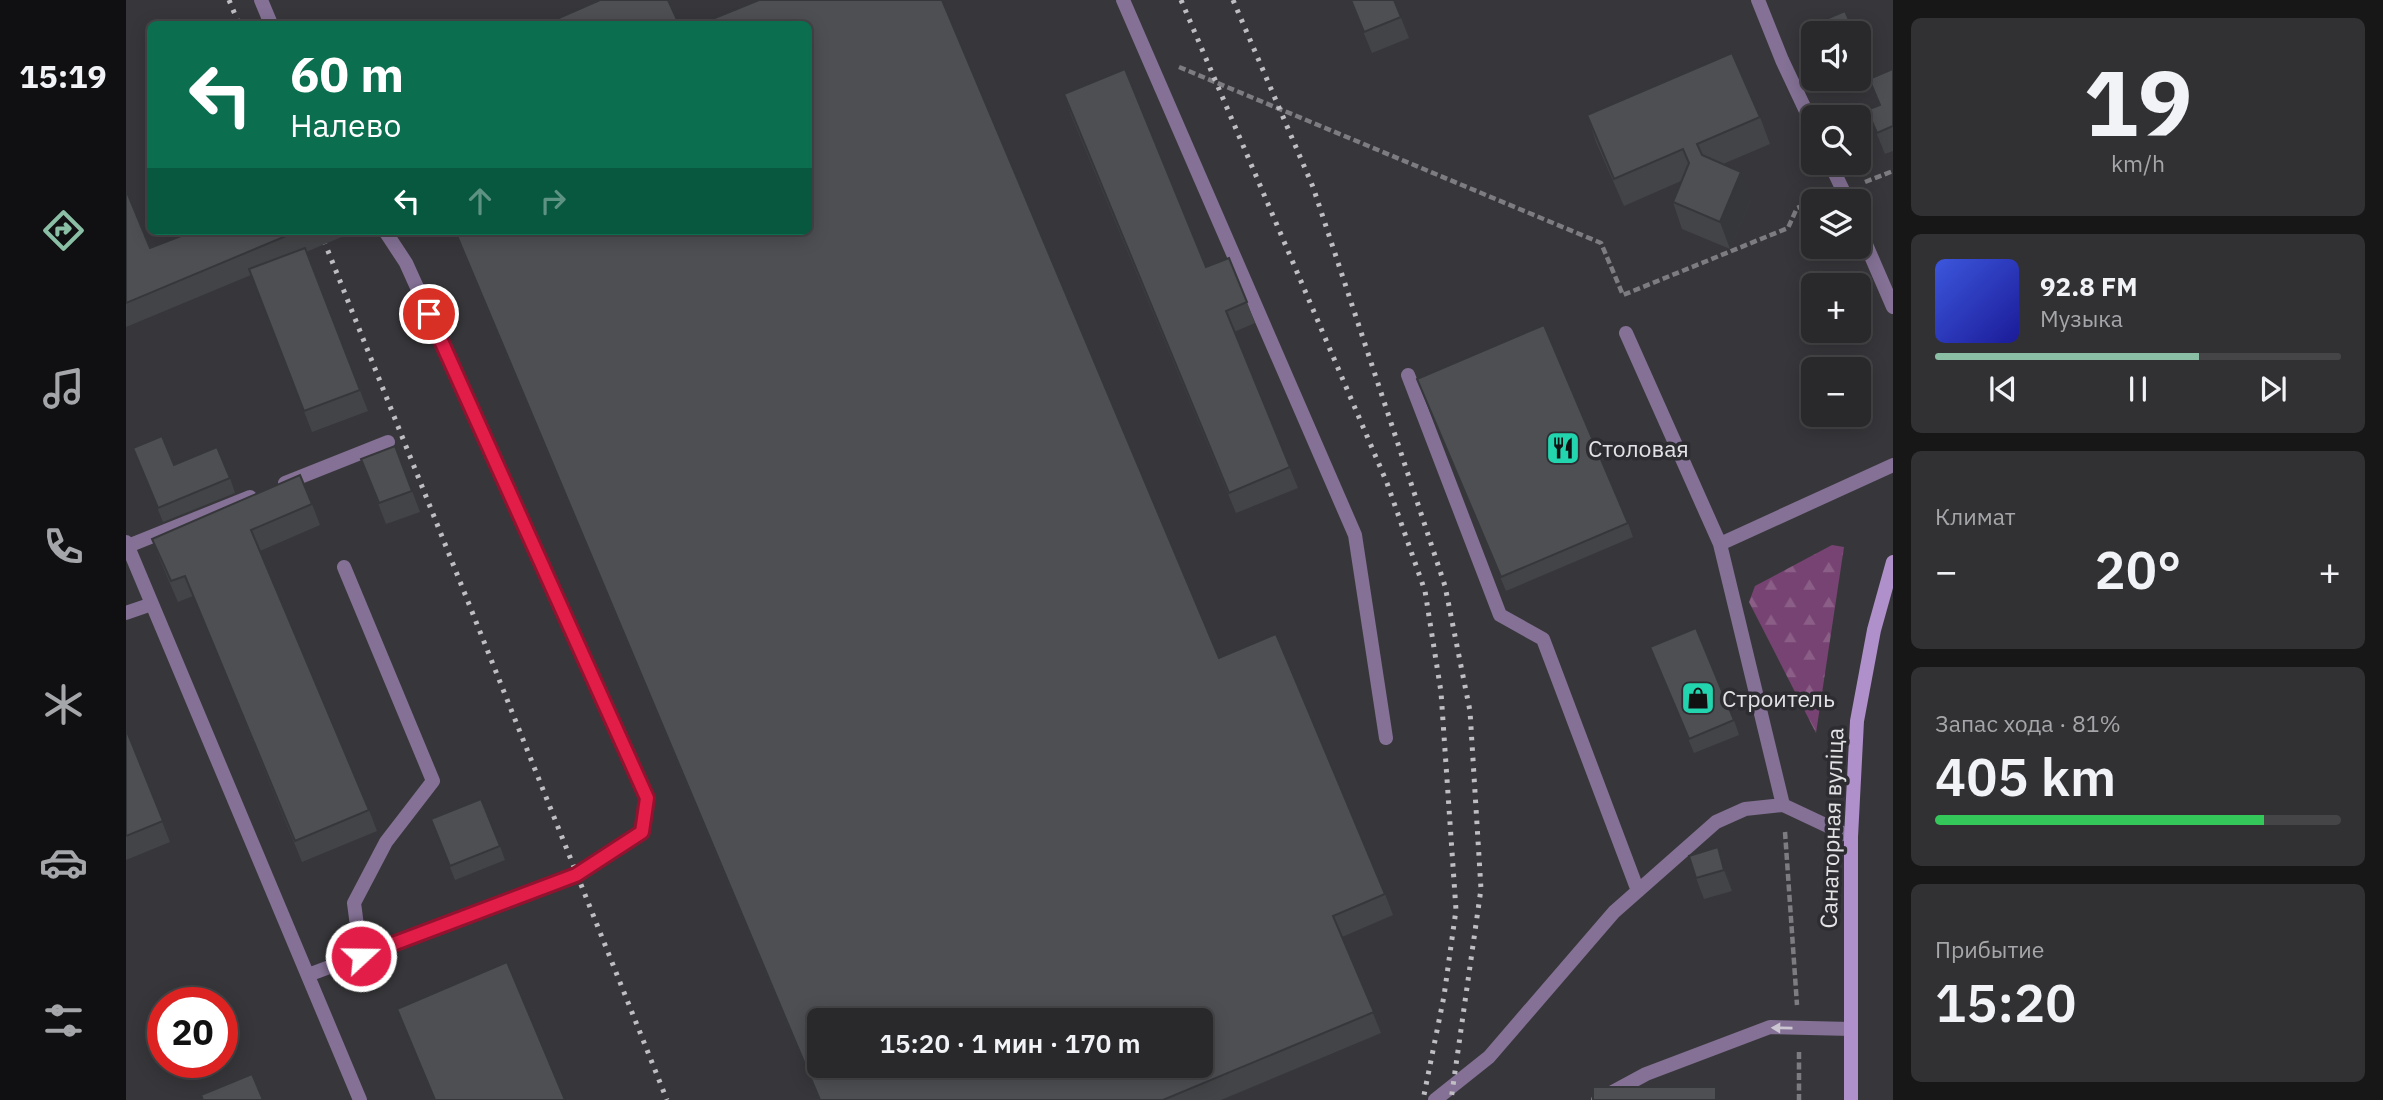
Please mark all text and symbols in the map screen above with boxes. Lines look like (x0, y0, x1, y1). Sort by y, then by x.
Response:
map controls (1801, 21, 1871, 427)
button: sound (1801, 21, 1871, 91)
text: 60 m (290, 42, 404, 105)
text: 19 (2083, 43, 2193, 161)
icon: left (175, 49, 266, 140)
text: 15:19 (19, 55, 107, 97)
text: Налево (290, 104, 401, 146)
button: search (1801, 105, 1871, 175)
text: km/h (2111, 148, 2165, 178)
icon: left (388, 182, 426, 220)
icon: ahead (461, 182, 499, 220)
icon: right (534, 182, 572, 220)
button: layers (1801, 189, 1871, 259)
icon: directions (39, 206, 88, 255)
text: 92.8 FM (2040, 269, 2138, 303)
button: + (1801, 273, 1871, 343)
pin (399, 284, 459, 344)
icon: arrive (410, 295, 448, 333)
text: Музыка (2040, 303, 2123, 333)
button: − (1801, 357, 1871, 427)
icon: music (39, 364, 88, 413)
icon: previous (1984, 370, 2022, 408)
icon: pause (2119, 370, 2157, 408)
icon: next (2254, 370, 2292, 408)
restaurant icon: Столовая (1544, 429, 1582, 467)
place label: Столовая (1588, 433, 1689, 463)
text: Климат (1935, 501, 2016, 531)
icon: phone (39, 522, 88, 571)
text: 20° (2095, 536, 2181, 603)
text: − (1935, 546, 1958, 595)
text: + (2318, 546, 2341, 595)
shop icon: Строитель (1679, 679, 1717, 717)
icon: climate (39, 680, 88, 729)
place label: Строитель (1722, 683, 1835, 713)
text: Запас хода · 81% (1935, 708, 2121, 738)
street label: Санаторная вуліца (1813, 727, 1849, 929)
text: 405 km (1935, 743, 2116, 810)
icon: car (39, 838, 88, 887)
position arrow (324, 919, 398, 993)
text: Прибытие (1935, 934, 2044, 964)
text: 15:20 (1935, 969, 2076, 1036)
speed limit sign: 20 (147, 987, 238, 1078)
icon: filters (39, 996, 88, 1045)
one-way arrow (1771, 1022, 1793, 1033)
text: 15:20 · 1 мин · 170 m (879, 1026, 1141, 1060)

